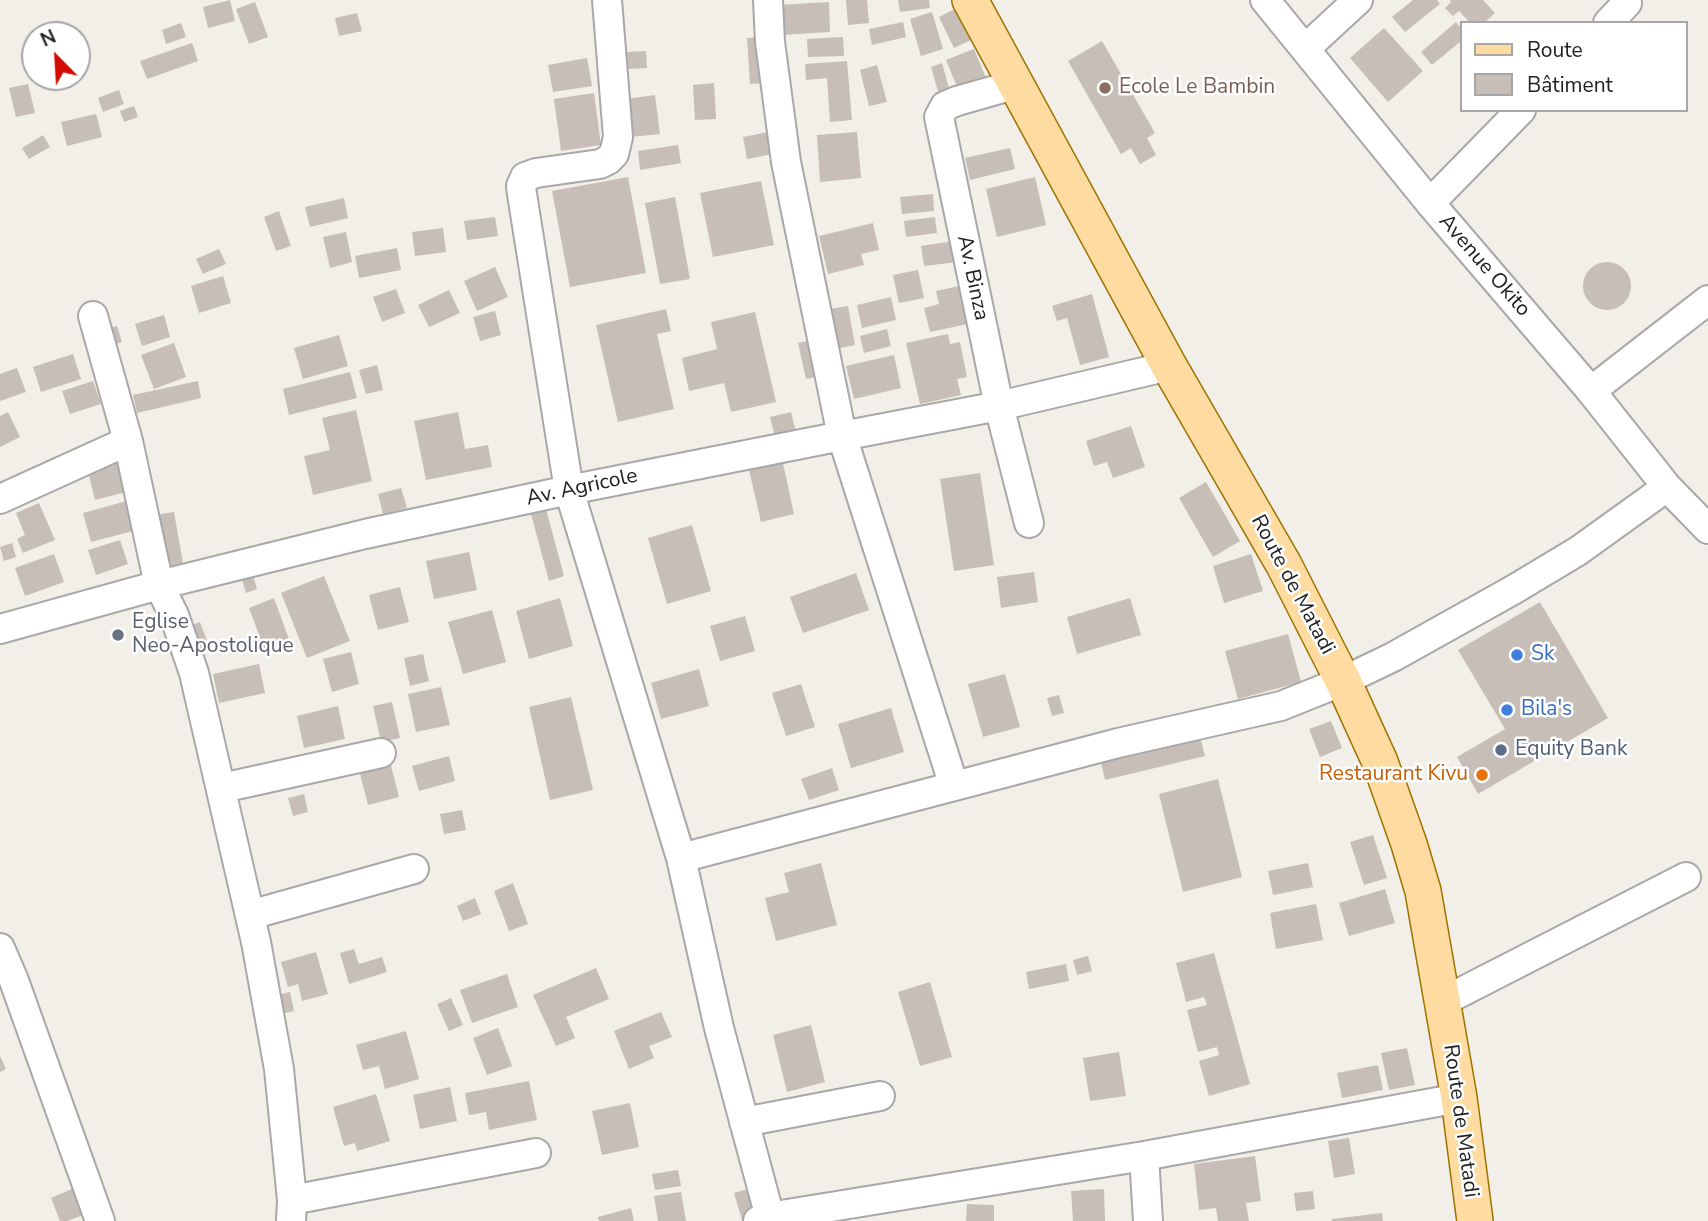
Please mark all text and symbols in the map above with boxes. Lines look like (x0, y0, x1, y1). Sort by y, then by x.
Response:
north arrow (21, 21, 91, 91)
legend (1460, 21, 1687, 112)
text: N (36, 24, 60, 53)
text: Route (1527, 36, 1583, 64)
text: Bâtiment (1527, 71, 1613, 99)
place label: Ecole Le Bambin (1119, 75, 1275, 101)
marker: Ecole Le Bambin (1097, 80, 1113, 96)
street label: Avenue Okito (1433, 210, 1535, 322)
street label: Av. Binza (951, 233, 993, 323)
street label: Av. Agricole (524, 464, 640, 512)
street label: Route de Matadi (1245, 511, 1339, 659)
place label: Eglise Neo-Apostolique (132, 610, 294, 660)
marker: Eglise Neo-Apostolique (110, 627, 126, 643)
place label: Sk (1531, 642, 1554, 668)
marker: Sk (1509, 647, 1525, 663)
place label: Bila's (1521, 697, 1572, 723)
marker: Bila's (1499, 702, 1515, 718)
place label: Equity Bank (1515, 737, 1627, 763)
marker: Equity Bank (1493, 742, 1509, 758)
place label: Restaurant Kivu (1319, 762, 1468, 788)
marker: Restaurant Kivu (1474, 767, 1490, 783)
street label: Route de Matadi (1437, 1043, 1483, 1199)

